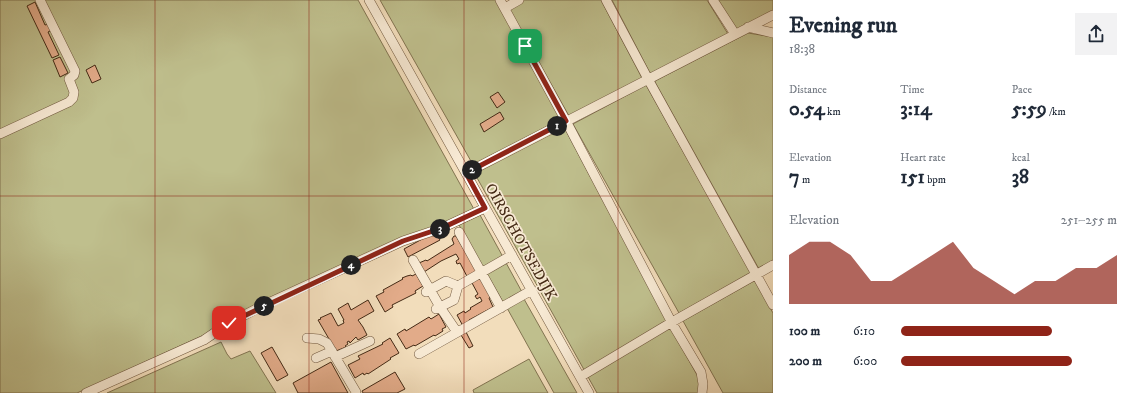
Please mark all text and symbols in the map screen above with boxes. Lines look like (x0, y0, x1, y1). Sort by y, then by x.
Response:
text: Evening run (789, 12, 897, 39)
button: share (1075, 13, 1117, 55)
pin (508, 29, 542, 63)
icon: arrive (514, 35, 536, 57)
text: 18:38 (789, 41, 815, 57)
text: Distance (789, 83, 827, 97)
text: Time (900, 83, 924, 97)
text: Pace (1012, 83, 1032, 97)
text: 0.54 (789, 97, 825, 122)
text: 3:14 (900, 97, 932, 122)
text: 5:59 (1012, 97, 1047, 122)
text: km (825, 105, 841, 119)
text: /km (1047, 105, 1066, 119)
pin: 1 (547, 116, 567, 136)
text: 1 (555, 119, 559, 133)
text: Elevation (789, 151, 832, 165)
text: Heart rate (900, 151, 945, 165)
text: kcal (1012, 151, 1030, 165)
pin: 2 (462, 160, 482, 180)
text: 2 (469, 163, 475, 177)
text: 7 (789, 165, 800, 190)
text: 151 (900, 165, 925, 190)
text: 38 (1012, 165, 1029, 190)
text: m (800, 173, 810, 187)
text: bpm (925, 173, 946, 187)
street label: OIRSCHOTSEDIJK (481, 180, 561, 304)
text: Elevation (789, 212, 839, 228)
text: 251–255 m (1061, 212, 1117, 228)
pin: 3 (430, 219, 450, 239)
text: 3 (438, 222, 442, 236)
pin: 4 (341, 255, 361, 275)
text: 4 (348, 258, 354, 272)
pin: 5 (254, 296, 274, 316)
text: 5 (261, 299, 267, 313)
pin (212, 306, 246, 340)
icon: check (218, 312, 240, 334)
text: 100 m (789, 323, 820, 339)
text: 6:10 (853, 323, 875, 339)
text: 200 m (789, 353, 822, 369)
text: 6:00 (853, 353, 877, 369)

